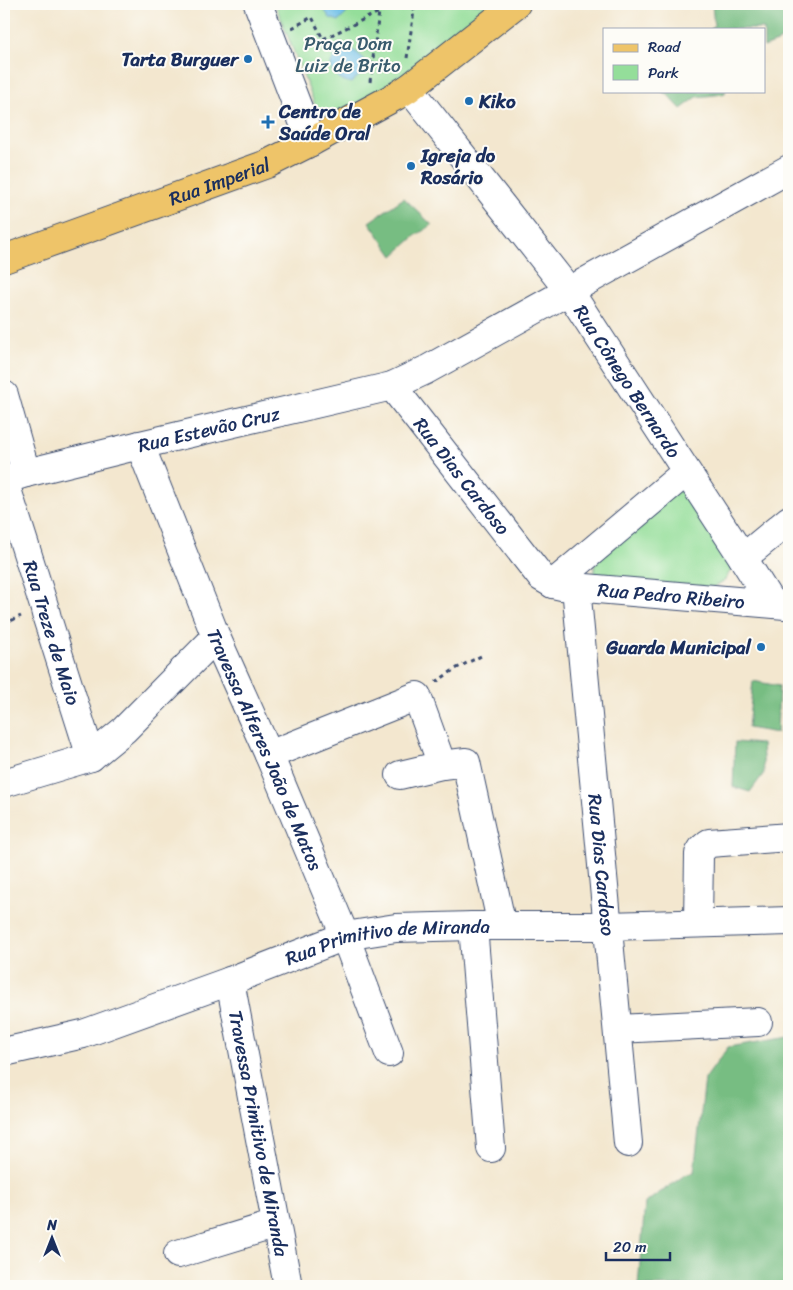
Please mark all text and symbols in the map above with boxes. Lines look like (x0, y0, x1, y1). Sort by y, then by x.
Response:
park label: Praça Dom Luiz de Brito (295, 27, 401, 82)
legend (603, 28, 766, 92)
text: Road (648, 34, 681, 60)
place label: Tarta Burguer (122, 43, 240, 76)
marker: Tarta Burguer (242, 53, 254, 65)
text: Park (648, 60, 679, 86)
place label: Kiko (478, 85, 516, 118)
place label: Centro de Saúde Oral (278, 95, 371, 150)
marker: Kiko (463, 95, 475, 107)
marker: Centro de Saúde Oral (261, 115, 275, 129)
place label: Igreja do Rosário (420, 139, 496, 194)
street label: Rua Imperial (164, 148, 275, 215)
marker: Igreja do Rosário (405, 160, 417, 172)
street label: Rua Cônego Bernardo (565, 297, 690, 465)
street label: Rua Estevão Cruz (134, 396, 284, 462)
street label: Rua Dias Cardoso (405, 409, 519, 543)
street label: Rua Treze de Maio (14, 556, 90, 710)
street label: Rua Pedro Ribeiro (596, 573, 747, 618)
street label: Travessa Alferes João de Matos (198, 623, 332, 876)
place label: Guarda Municipal (605, 631, 752, 664)
marker: Guarda Municipal (755, 641, 767, 653)
street label: Rua Dias Cardoso (579, 792, 625, 938)
street label: Rua Primitivo de Miranda (280, 910, 491, 974)
street label: Travessa Primitivo de Miranda (219, 1007, 299, 1260)
north arrow (28, 1212, 78, 1262)
text: N (46, 1213, 57, 1238)
scale bar (606, 1230, 669, 1262)
text: 20 m (613, 1234, 647, 1260)

